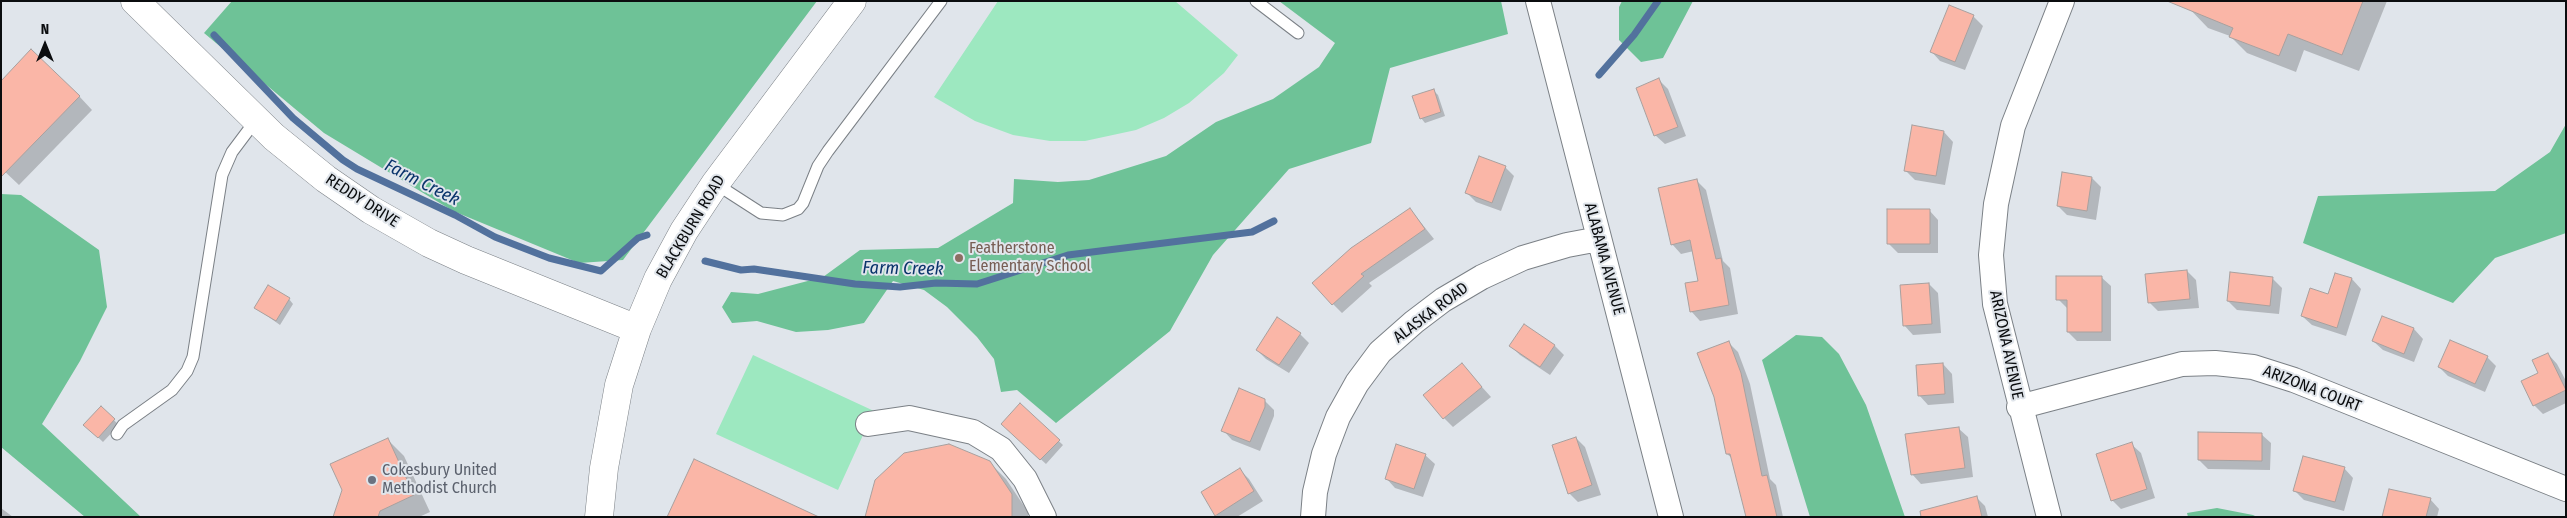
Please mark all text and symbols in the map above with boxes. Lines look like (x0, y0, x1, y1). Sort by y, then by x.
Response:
north arrow (20, 20, 70, 70)
text: N (41, 21, 49, 38)
water label: Farm Creek (381, 155, 463, 211)
street label: REDDY DRIVE (322, 170, 402, 232)
street label: BLACKBURN ROAD (653, 172, 729, 282)
street label: ALABAMA AVENUE (1580, 201, 1628, 317)
place label: Featherstone Elementary School (969, 239, 1091, 277)
marker: Featherstone Elementary School (953, 252, 965, 264)
water label: Farm Creek (862, 257, 944, 281)
street label: ALASKA ROAD (1390, 279, 1472, 347)
street label: ARIZONA AVENUE (1985, 289, 2027, 401)
street label: ARIZONA COURT (2260, 361, 2364, 417)
place label: Cokesbury United Methodist Church (382, 461, 497, 499)
marker: Cokesbury United Methodist Church (366, 474, 378, 486)

